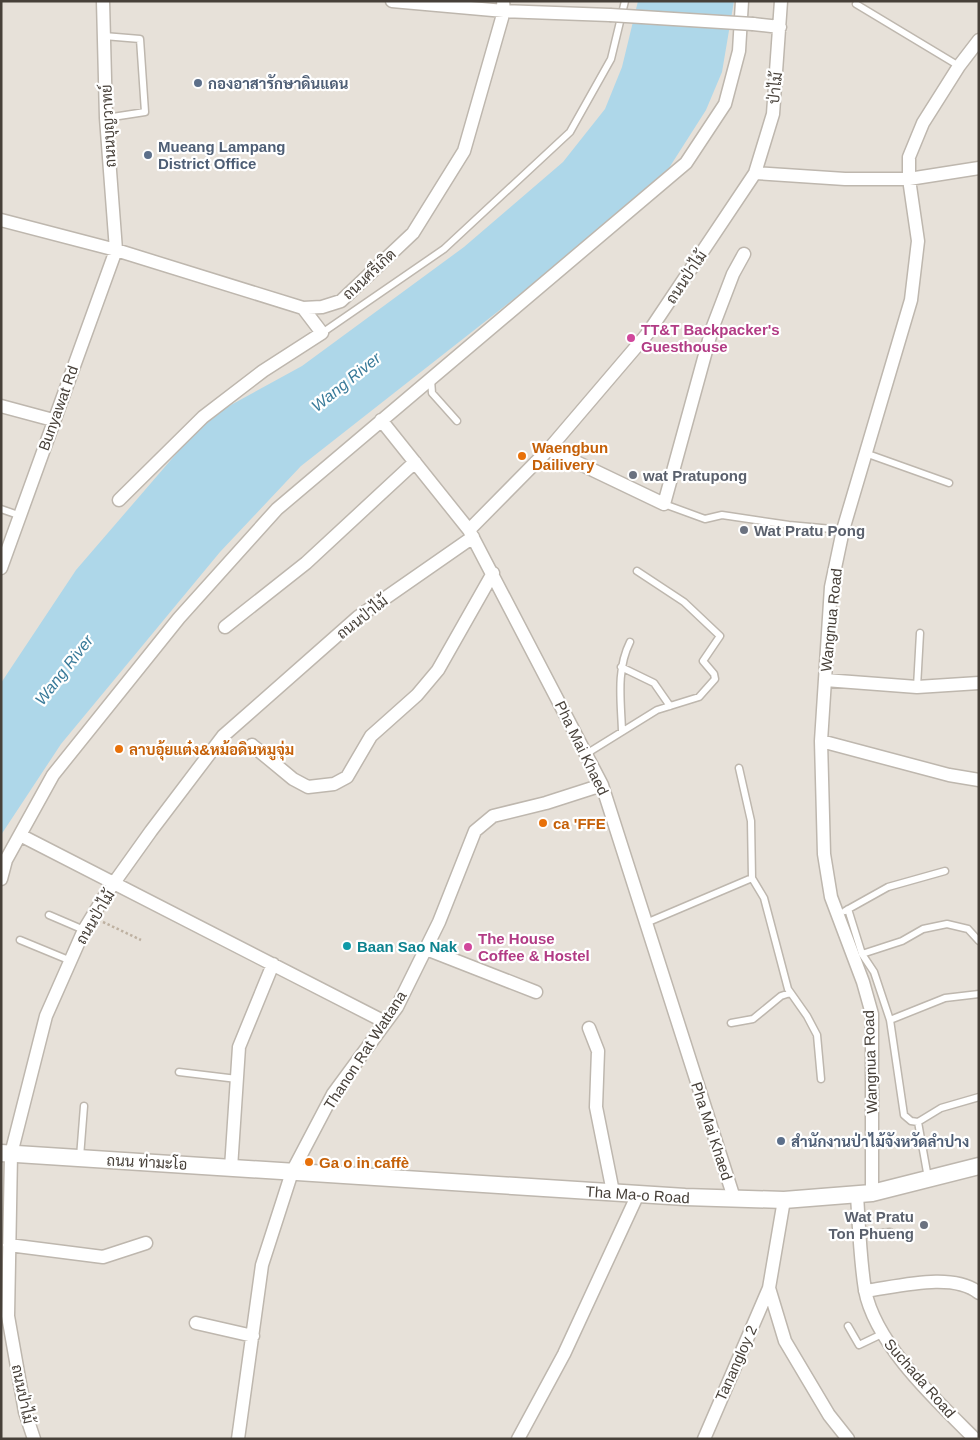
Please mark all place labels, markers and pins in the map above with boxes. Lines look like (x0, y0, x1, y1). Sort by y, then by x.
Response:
place label: กองอาสารักษาดินแดน (208, 74, 349, 92)
marker: กองอาสารักษาดินแดน (192, 77, 204, 89)
place label: Mueang Lampang District Office (158, 138, 286, 172)
marker: Mueang Lampang District Office (142, 149, 154, 161)
place label: TT&T Backpacker's Guesthouse (641, 321, 780, 355)
marker: TT&T Backpacker's Guesthouse (625, 332, 637, 344)
place label: Waengbun Dailivery (532, 439, 608, 473)
marker: Waengbun Dailivery (516, 450, 528, 462)
place label: wat Pratupong (642, 467, 747, 484)
marker: wat Pratupong (627, 469, 639, 481)
place label: Wat Pratu Pong (754, 522, 865, 539)
marker: Wat Pratu Pong (738, 524, 750, 536)
place label: ลาบอุ้ยแต๋ง&หม้อดินหมูจุ่ม (129, 740, 294, 761)
marker: ลาบอุ้ยแต๋ง&หม้อดินหมูจุ่ม (113, 743, 125, 755)
place label: ca 'FFE (553, 815, 606, 832)
marker: ca 'FFE (537, 817, 549, 829)
place label: The House Coffee & Hostel (478, 930, 590, 964)
place label: Baan Sao Nak (357, 938, 458, 955)
marker: Baan Sao Nak (341, 940, 353, 952)
marker: The House Coffee & Hostel (462, 941, 474, 953)
place label: สำนักงานป่าไม้จังหวัดลำปาง (791, 1132, 969, 1150)
marker: สำนักงานป่าไม้จังหวัดลำปาง (775, 1135, 787, 1147)
place label: Ga o in caffè (319, 1154, 409, 1171)
marker: Ga o in caffè (303, 1156, 315, 1168)
place label: Wat Pratu Ton Phueng (828, 1208, 914, 1242)
marker: Wat Pratu Ton Phueng (918, 1219, 930, 1231)

